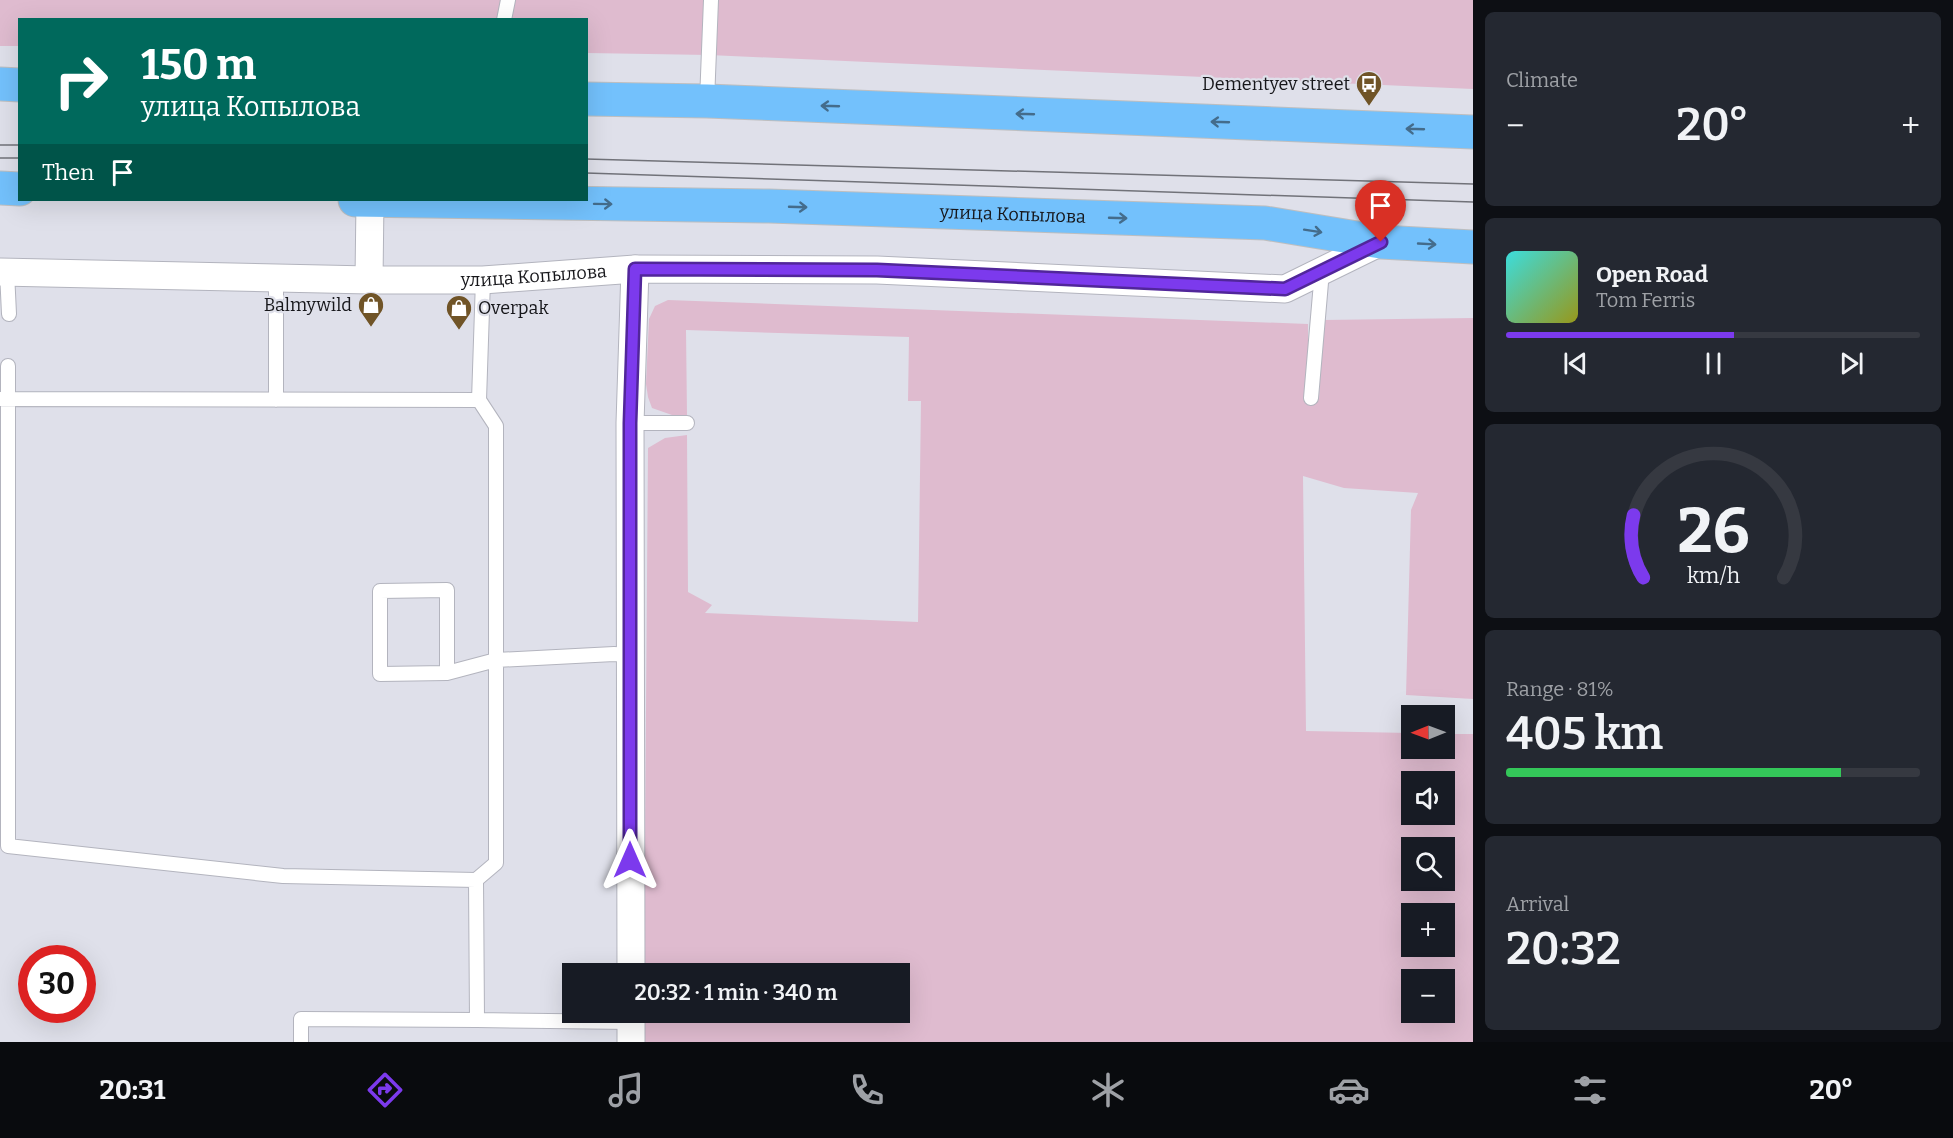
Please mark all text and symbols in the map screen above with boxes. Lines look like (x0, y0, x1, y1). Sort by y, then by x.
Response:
text: 150 m (141, 40, 256, 90)
icon: right (42, 42, 120, 120)
text: Climate (1506, 68, 1578, 92)
bus stop icon: Dementyev street (1354, 69, 1384, 107)
place label: Dementyev street (1202, 73, 1350, 95)
text: улица Копылова (141, 91, 360, 123)
text: 20° (1676, 98, 1749, 152)
one-way arrow (821, 101, 840, 112)
text: − (1506, 106, 1524, 146)
text: + (1901, 106, 1920, 146)
one-way arrow (1015, 108, 1035, 120)
one-way arrow (1210, 116, 1230, 127)
one-way arrow (1405, 124, 1425, 135)
icon: arrive (106, 156, 139, 189)
text: Then (42, 159, 94, 186)
pin (1355, 180, 1406, 242)
icon: arrive (1364, 189, 1397, 222)
one-way arrow (592, 198, 612, 210)
street label: улица Копылова (938, 201, 1086, 228)
one-way arrow (787, 202, 807, 213)
one-way arrow (1108, 213, 1128, 224)
one-way arrow (1302, 225, 1322, 236)
one-way arrow (1417, 239, 1437, 250)
street label: улица Копылова (460, 260, 608, 291)
text: Open Road (1596, 261, 1708, 288)
text: Tom Ferris (1596, 288, 1695, 312)
shop icon: Balmywild (356, 290, 386, 328)
shop icon: Overpak (444, 293, 474, 331)
place label: Balmywild (264, 294, 352, 316)
place label: Overpak (478, 297, 549, 319)
icon: previous (1559, 347, 1592, 380)
icon: pause (1697, 347, 1730, 380)
icon: next (1835, 347, 1868, 380)
text: 26 (1677, 494, 1749, 569)
text: km/h (1686, 563, 1740, 589)
text: Range · 81% (1506, 677, 1614, 701)
north arrow (1401, 705, 1455, 759)
map controls (1401, 705, 1455, 1023)
text: 405 km (1506, 707, 1663, 761)
button: sound (1401, 771, 1455, 825)
position arrow (598, 828, 662, 892)
button: search (1401, 837, 1455, 891)
text: Arrival (1506, 892, 1569, 916)
button: + (1401, 903, 1455, 957)
text: 20:32 (1506, 922, 1621, 976)
speed limit sign: 30 (18, 945, 96, 1023)
button: − (1401, 969, 1455, 1023)
text: 20:32 · 1 min · 340 m (635, 979, 837, 1006)
icon: directions (364, 1069, 406, 1111)
icon: music (605, 1069, 647, 1111)
icon: phone (846, 1069, 888, 1111)
icon: climate (1087, 1069, 1129, 1111)
icon: car (1328, 1069, 1370, 1111)
icon: filters (1569, 1069, 1611, 1111)
text: 20:31 (99, 1074, 165, 1106)
text: 20° (1810, 1074, 1854, 1106)

